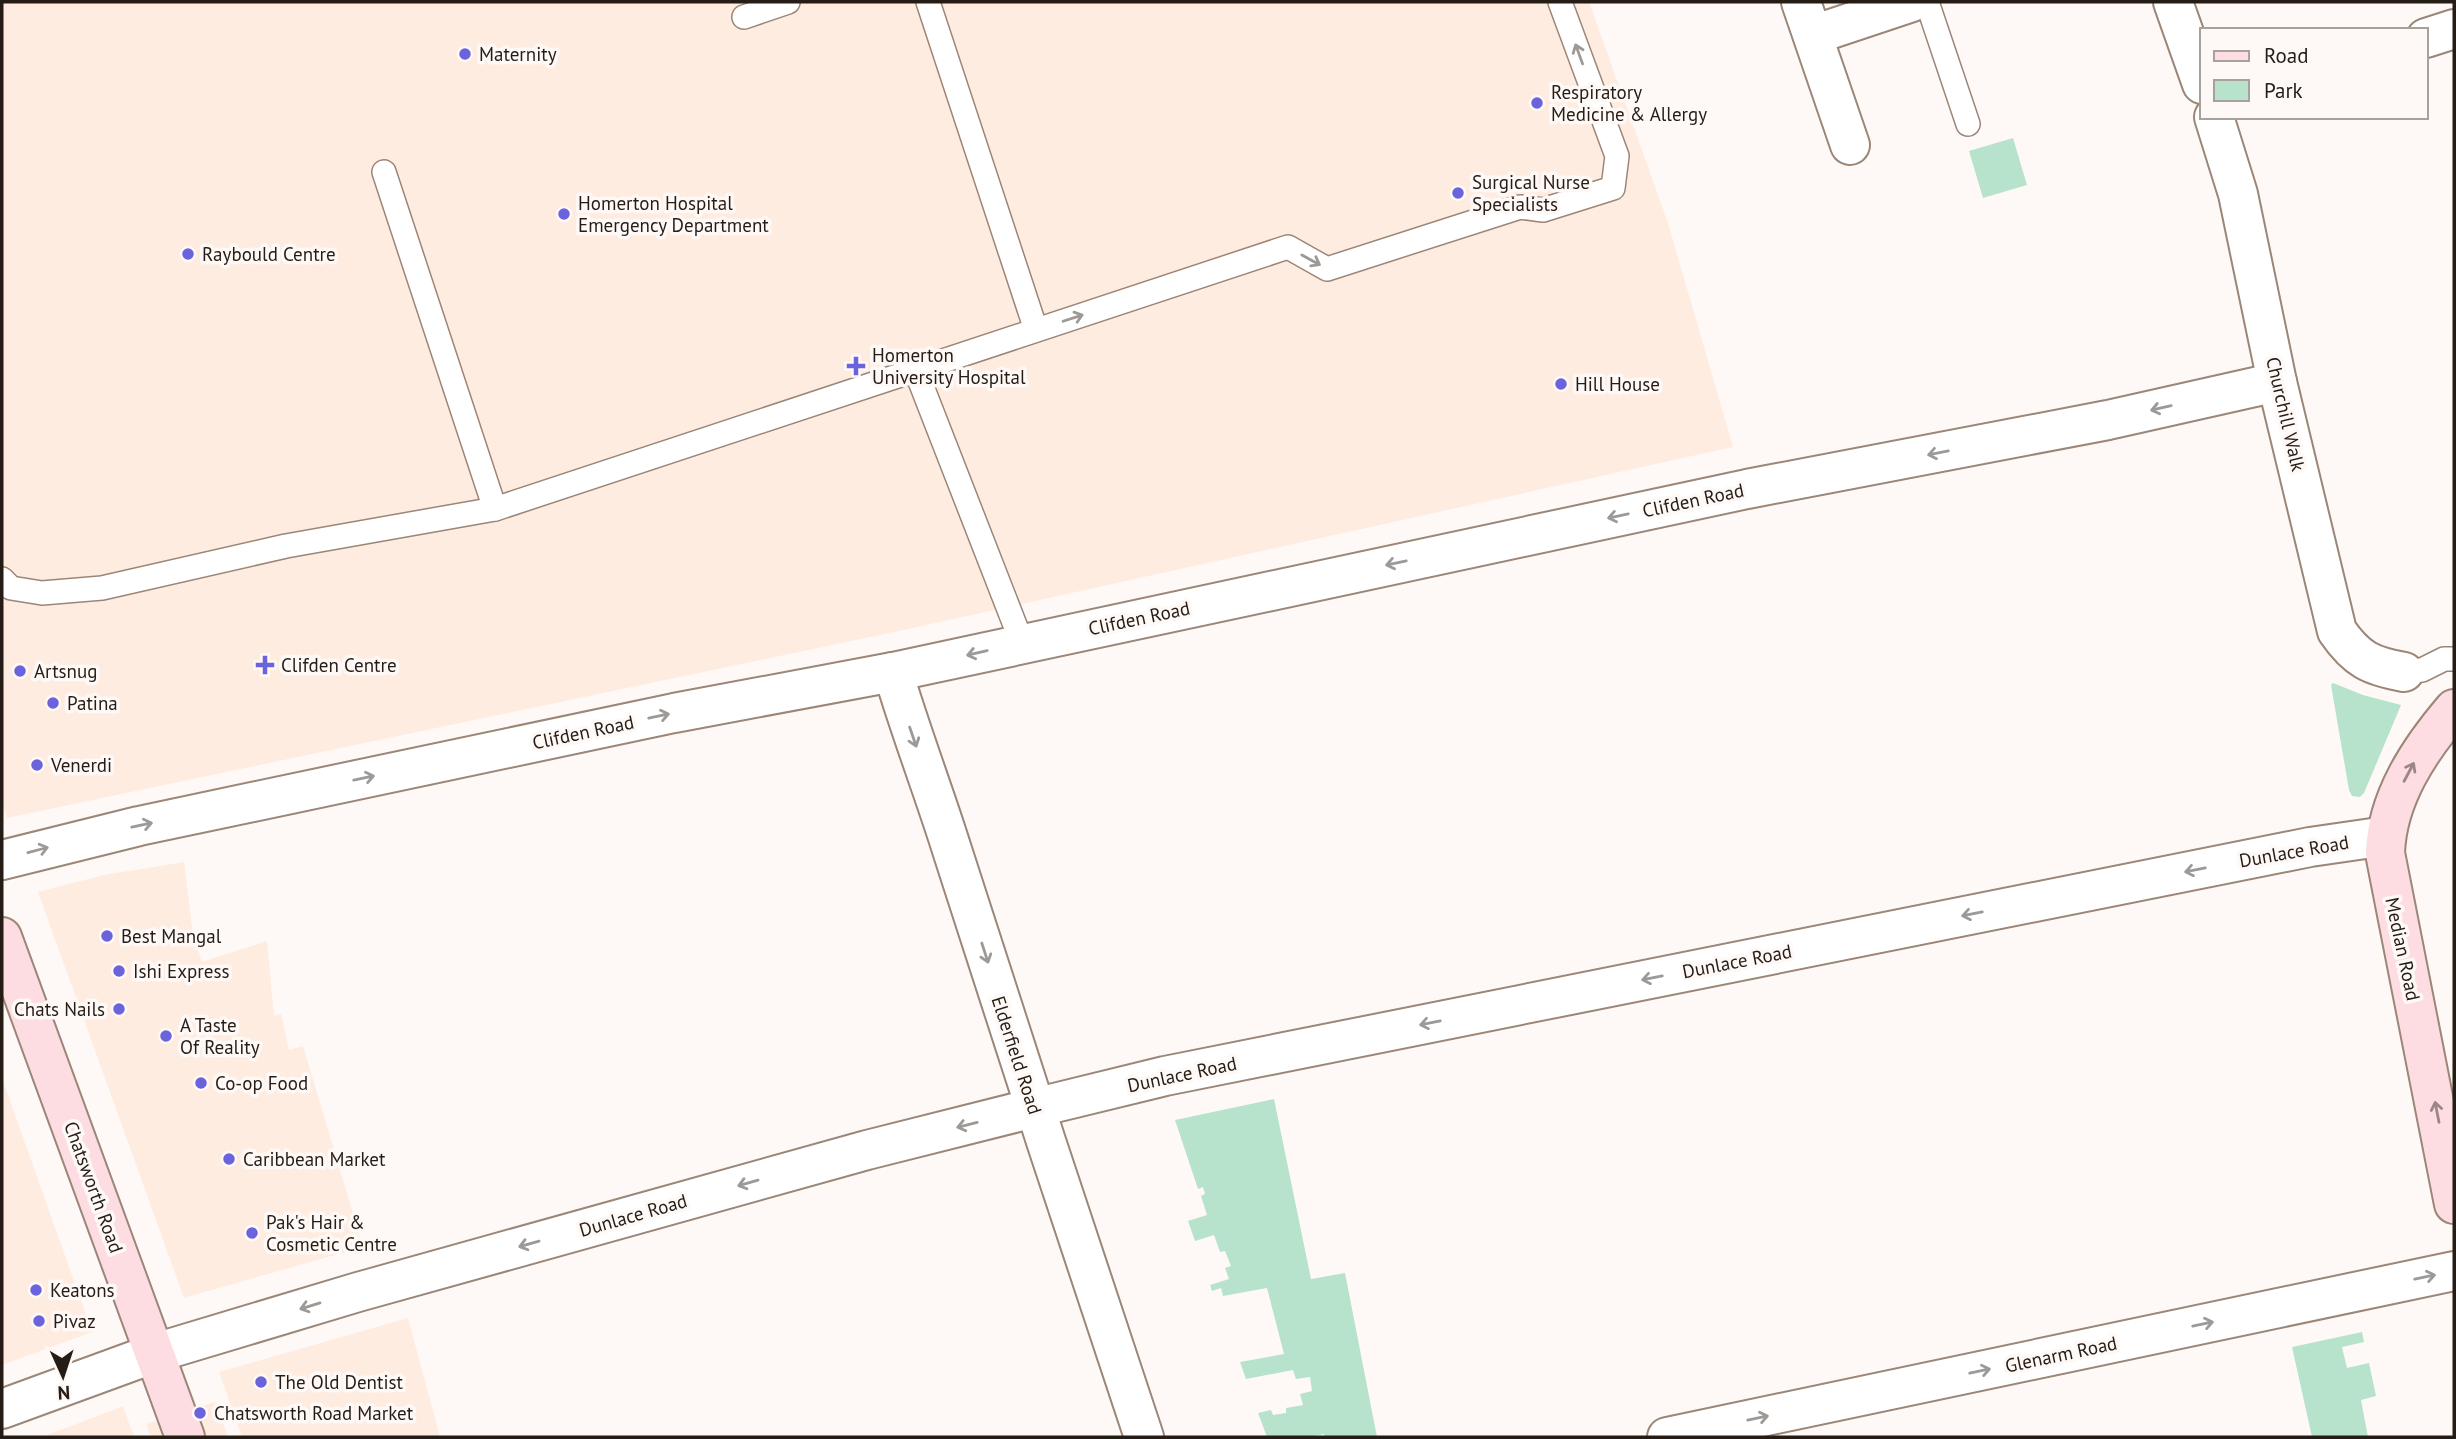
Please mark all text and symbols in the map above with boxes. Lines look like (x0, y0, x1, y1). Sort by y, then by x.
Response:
legend (2200, 28, 2428, 119)
place label: Maternity (479, 42, 557, 66)
text: Road (2264, 42, 2308, 69)
one-way arrow (1572, 43, 1584, 65)
marker: Maternity (457, 46, 473, 62)
text: Park (2264, 77, 2303, 104)
place label: Respiratory Medicine & Allergy (1551, 80, 1707, 126)
marker: Respiratory Medicine & Allergy (1529, 95, 1545, 111)
place label: Surgical Nurse Specialists (1472, 170, 1590, 216)
marker: Surgical Nurse Specialists (1450, 185, 1466, 201)
place label: Homerton Hospital Emergency Department (578, 191, 769, 237)
marker: Homerton Hospital Emergency Department (556, 206, 572, 222)
place label: Raybould Centre (202, 242, 336, 266)
marker: Raybould Centre (180, 246, 196, 262)
one-way arrow (1300, 253, 1320, 267)
one-way arrow (1062, 311, 1084, 323)
place label: Homerton University Hospital (872, 343, 1026, 389)
street label: Churchill Walk (2261, 354, 2311, 474)
marker: Homerton University Hospital (846, 356, 866, 376)
place label: Hill House (1575, 372, 1660, 396)
marker: Hill House (1553, 376, 1569, 392)
one-way arrow (2150, 402, 2173, 416)
one-way arrow (1927, 446, 1950, 460)
street label: Clifden Road (1640, 478, 1746, 522)
one-way arrow (1607, 509, 1630, 523)
one-way arrow (1385, 557, 1408, 571)
street label: Clifden Road (1086, 596, 1192, 640)
one-way arrow (966, 647, 989, 660)
place label: Clifden Centre (281, 653, 397, 677)
marker: Clifden Centre (255, 655, 275, 675)
place label: Artsnug (34, 659, 97, 683)
marker: Artsnug (12, 663, 28, 679)
place label: Patina (67, 691, 118, 715)
marker: Patina (45, 695, 61, 711)
one-way arrow (647, 709, 670, 723)
street label: Clifden Road (530, 710, 636, 754)
one-way arrow (908, 726, 920, 748)
place label: Venerdi (50, 753, 112, 777)
marker: Venerdi (29, 757, 45, 773)
one-way arrow (2403, 763, 2417, 783)
one-way arrow (352, 771, 375, 785)
one-way arrow (130, 818, 153, 832)
street label: Dunlace Road (2237, 830, 2351, 872)
one-way arrow (27, 843, 49, 856)
one-way arrow (2184, 863, 2207, 877)
street label: Median Road (2380, 895, 2426, 1003)
one-way arrow (1961, 908, 1984, 922)
place label: Best Mangal (121, 924, 222, 948)
marker: Best Mangal (99, 928, 115, 944)
street label: Dunlace Road (1680, 939, 1794, 983)
one-way arrow (979, 942, 992, 964)
place label: Ishi Express (133, 959, 229, 983)
marker: Ishi Express (111, 963, 127, 979)
one-way arrow (1642, 971, 1664, 985)
street label: Elderfield Road (987, 993, 1047, 1117)
place label: Chats Nails (14, 997, 105, 1021)
marker: Chats Nails (111, 1001, 127, 1017)
place label: A Taste Of Reality (180, 1013, 260, 1059)
one-way arrow (1419, 1016, 1441, 1030)
marker: A Taste Of Reality (158, 1028, 174, 1044)
street label: Dunlace Road (1125, 1051, 1239, 1097)
place label: Co-op Food (215, 1071, 308, 1095)
marker: Co-op Food (193, 1075, 209, 1091)
one-way arrow (2429, 1102, 2443, 1124)
street label: Chatsworth Road (59, 1118, 129, 1256)
one-way arrow (957, 1119, 979, 1132)
place label: Caribbean Market (243, 1147, 386, 1171)
marker: Caribbean Market (221, 1151, 237, 1167)
one-way arrow (737, 1178, 759, 1191)
street label: Dunlace Road (576, 1188, 690, 1242)
place label: Pak's Hair & Cosmetic Centre (266, 1210, 397, 1256)
marker: Pak's Hair & Cosmetic Centre (244, 1225, 260, 1241)
one-way arrow (518, 1239, 540, 1252)
one-way arrow (2413, 1270, 2436, 1284)
place label: Keatons (50, 1278, 115, 1302)
marker: Keatons (28, 1282, 44, 1298)
one-way arrow (299, 1301, 321, 1314)
place label: Pivaz (53, 1309, 96, 1333)
marker: Pivaz (31, 1313, 47, 1329)
one-way arrow (2191, 1317, 2214, 1331)
street label: Glenarm Road (2003, 1330, 2119, 1378)
north arrow (28, 1341, 98, 1411)
one-way arrow (1968, 1364, 1991, 1378)
place label: The Old Dentist (275, 1370, 404, 1394)
marker: The Old Dentist (253, 1374, 269, 1390)
text: N (57, 1381, 71, 1405)
place label: Chatsworth Road Market (214, 1401, 414, 1425)
marker: Chatsworth Road Market (192, 1405, 208, 1421)
one-way arrow (1746, 1411, 1769, 1425)

